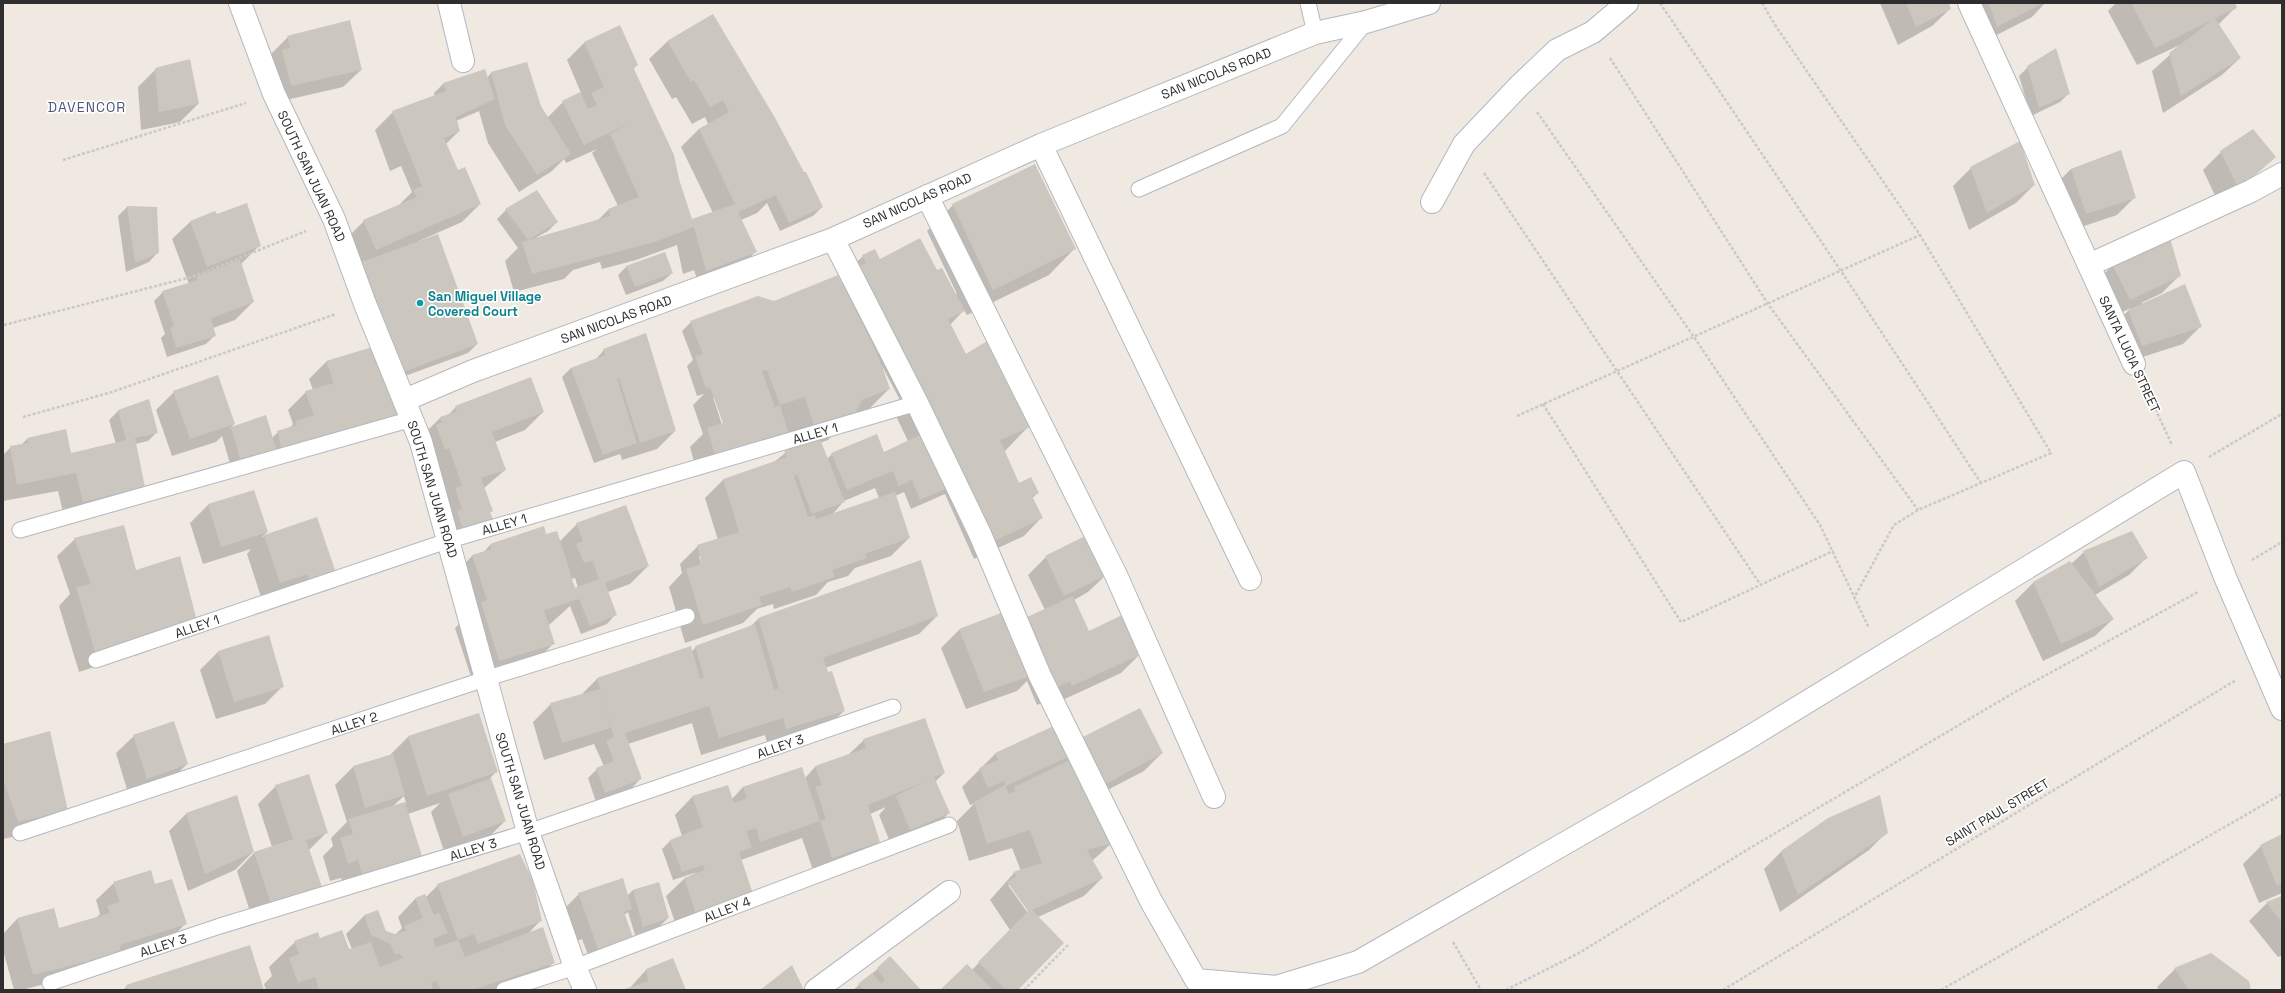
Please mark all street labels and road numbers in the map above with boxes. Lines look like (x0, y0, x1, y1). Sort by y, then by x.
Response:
street label: SAN NICOLAS ROAD (1159, 44, 1274, 103)
street label: SOUTH SAN JUAN ROAD (274, 108, 349, 245)
street label: SAN NICOLAS ROAD (860, 169, 974, 232)
street label: SAN NICOLAS ROAD (558, 291, 674, 347)
street label: SANTA LUCIA STREET (2095, 293, 2164, 416)
street label: SOUTH SAN JUAN ROAD (404, 418, 462, 560)
street label: ALLEY 1 (791, 419, 840, 448)
street label: ALLEY 1 (480, 510, 529, 539)
street label: ALLEY 1 (173, 611, 222, 642)
street label: ALLEY 2 (328, 708, 380, 739)
street label: SOUTH SAN JUAN ROAD (492, 730, 550, 872)
street label: ALLEY 3 (754, 730, 806, 762)
street label: SAINT PAUL STREET (1942, 775, 2053, 850)
street label: ALLEY 3 (447, 834, 499, 865)
street label: ALLEY 4 (701, 893, 753, 926)
street label: ALLEY 3 (137, 930, 189, 961)

